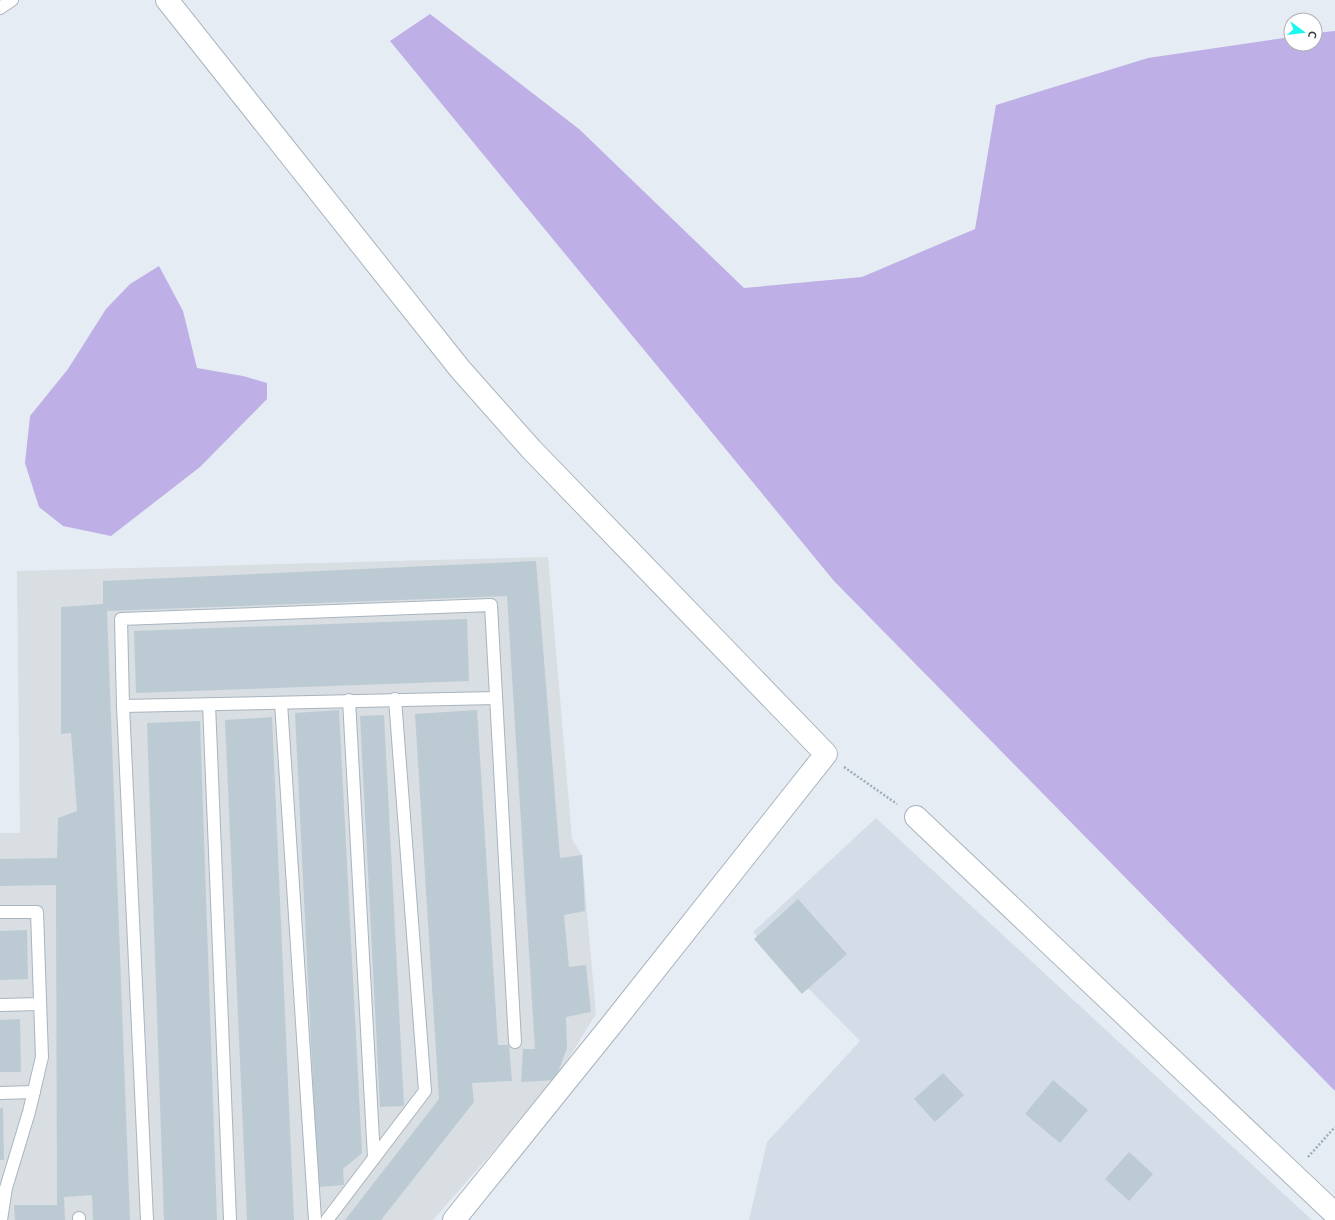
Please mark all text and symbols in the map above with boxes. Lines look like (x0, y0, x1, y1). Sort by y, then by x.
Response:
north arrow (1283, 12, 1323, 52)
text: С (1306, 30, 1319, 40)

